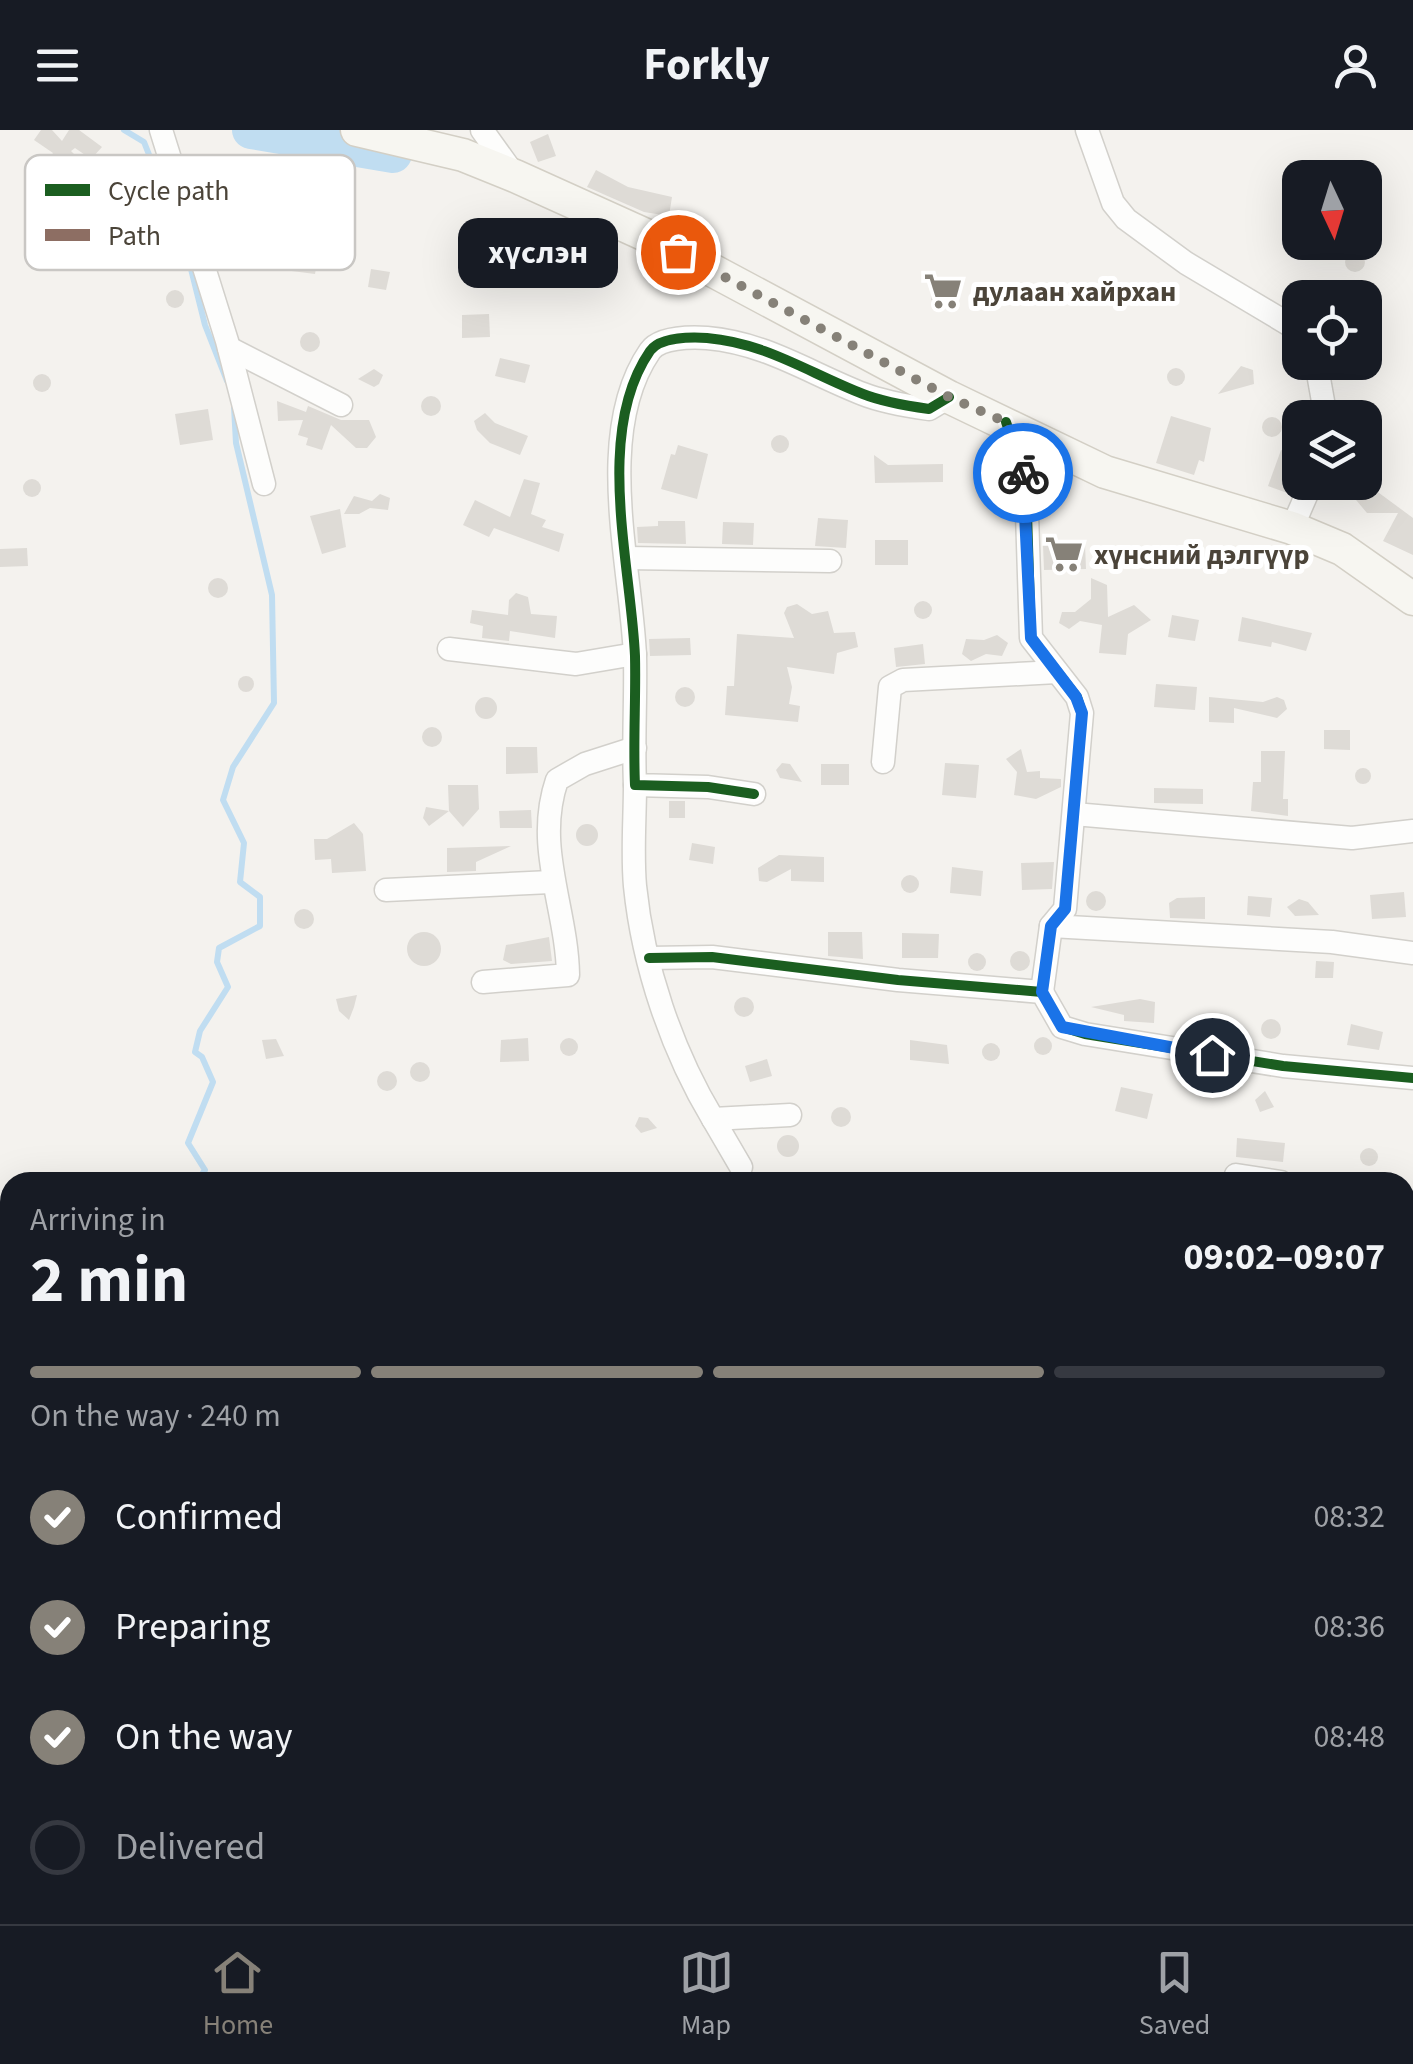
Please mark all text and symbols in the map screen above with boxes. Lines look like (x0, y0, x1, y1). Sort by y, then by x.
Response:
text: Forkly (643, 33, 770, 97)
icon: menu (30, 38, 85, 93)
icon: person (1328, 38, 1383, 93)
legend (25, 155, 355, 270)
north arrow (1282, 160, 1382, 260)
map controls (1282, 160, 1382, 500)
text: Cycle path (108, 171, 230, 211)
pin (636, 210, 721, 295)
text: Path (108, 216, 161, 256)
callout: хүслэн (458, 217, 618, 287)
icon: bag (651, 225, 706, 280)
text: хүслэн (488, 230, 588, 276)
supermarket icon: дулаан хайрхан (922, 270, 964, 312)
place label: дулаан хайрхан (973, 272, 1176, 312)
button: locate (1282, 280, 1382, 380)
button: layers (1282, 400, 1382, 500)
courier (973, 423, 1073, 523)
icon: bike (996, 446, 1051, 501)
supermarket icon: хүнсний дэлгүүр (1043, 533, 1085, 575)
place label: хүнсний дэлгүүр (1094, 535, 1309, 575)
pin (1170, 1013, 1255, 1098)
icon: home (1185, 1028, 1240, 1083)
text: Arriving in (30, 1197, 166, 1243)
text: 09:02–09:07 (1183, 1230, 1385, 1284)
text: 2 min (30, 1234, 188, 1327)
text: On the way · 240 m (30, 1393, 281, 1439)
icon: check (30, 1490, 85, 1545)
text: Confirmed (115, 1490, 283, 1544)
text: 08:32 (1313, 1494, 1385, 1540)
icon: check (30, 1600, 85, 1655)
text: Preparing (115, 1600, 270, 1654)
text: 08:36 (1313, 1604, 1385, 1650)
icon: check (30, 1710, 85, 1765)
text: On the way (115, 1710, 292, 1764)
text: 08:48 (1313, 1714, 1385, 1760)
text: Delivered (115, 1820, 265, 1874)
tab: Home (203, 1945, 273, 2045)
tab: Map (679, 1945, 734, 2045)
tab: Saved (1139, 1945, 1210, 2045)

